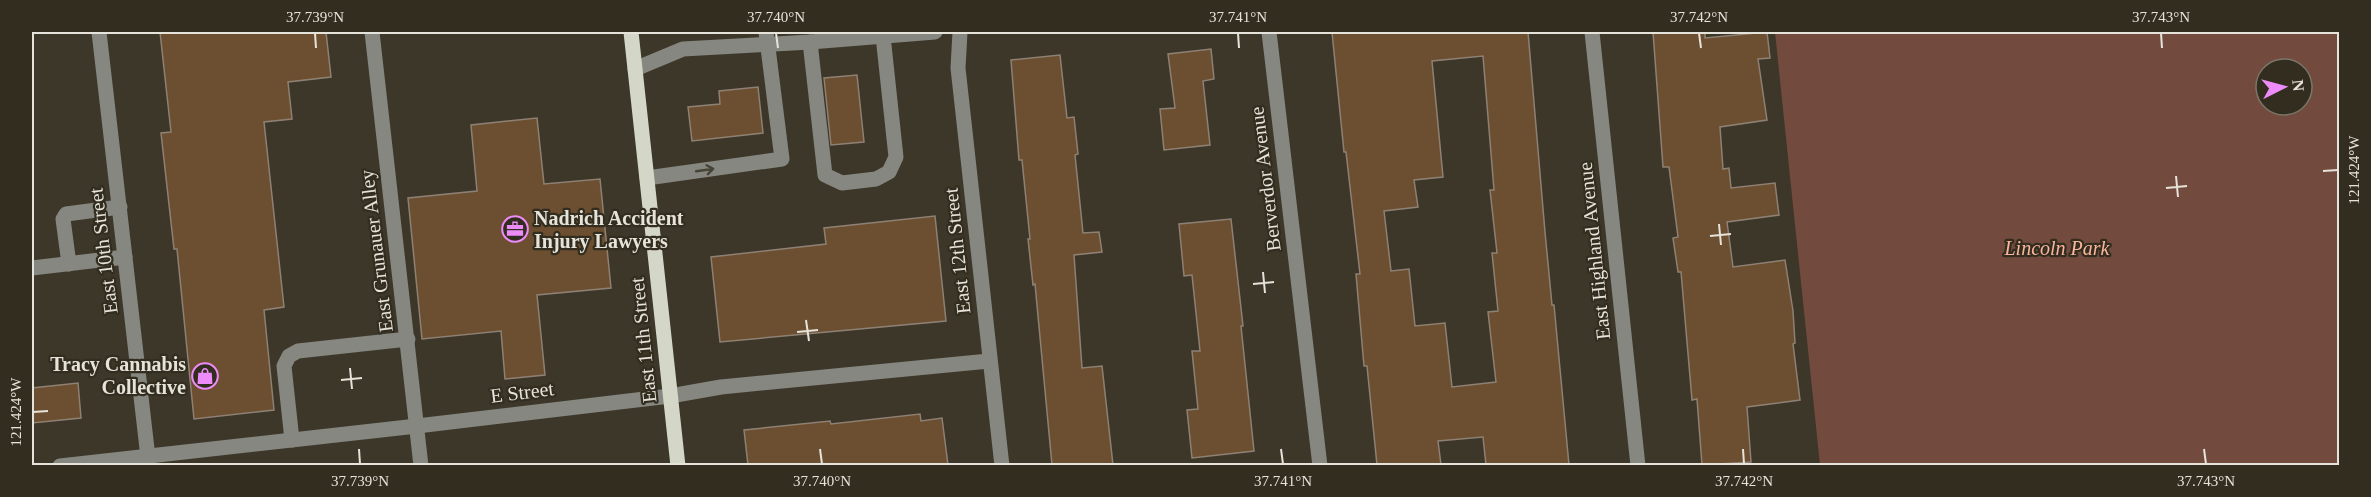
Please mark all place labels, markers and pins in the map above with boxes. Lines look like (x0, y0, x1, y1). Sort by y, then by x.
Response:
place label: Nadrich Accident Injury Lawyers (534, 207, 684, 253)
office icon: Nadrich Accident Injury Lawyers (500, 214, 530, 244)
place label: Tracy Cannabis Collective (50, 353, 186, 398)
shop icon: Tracy Cannabis Collective (190, 361, 220, 391)

